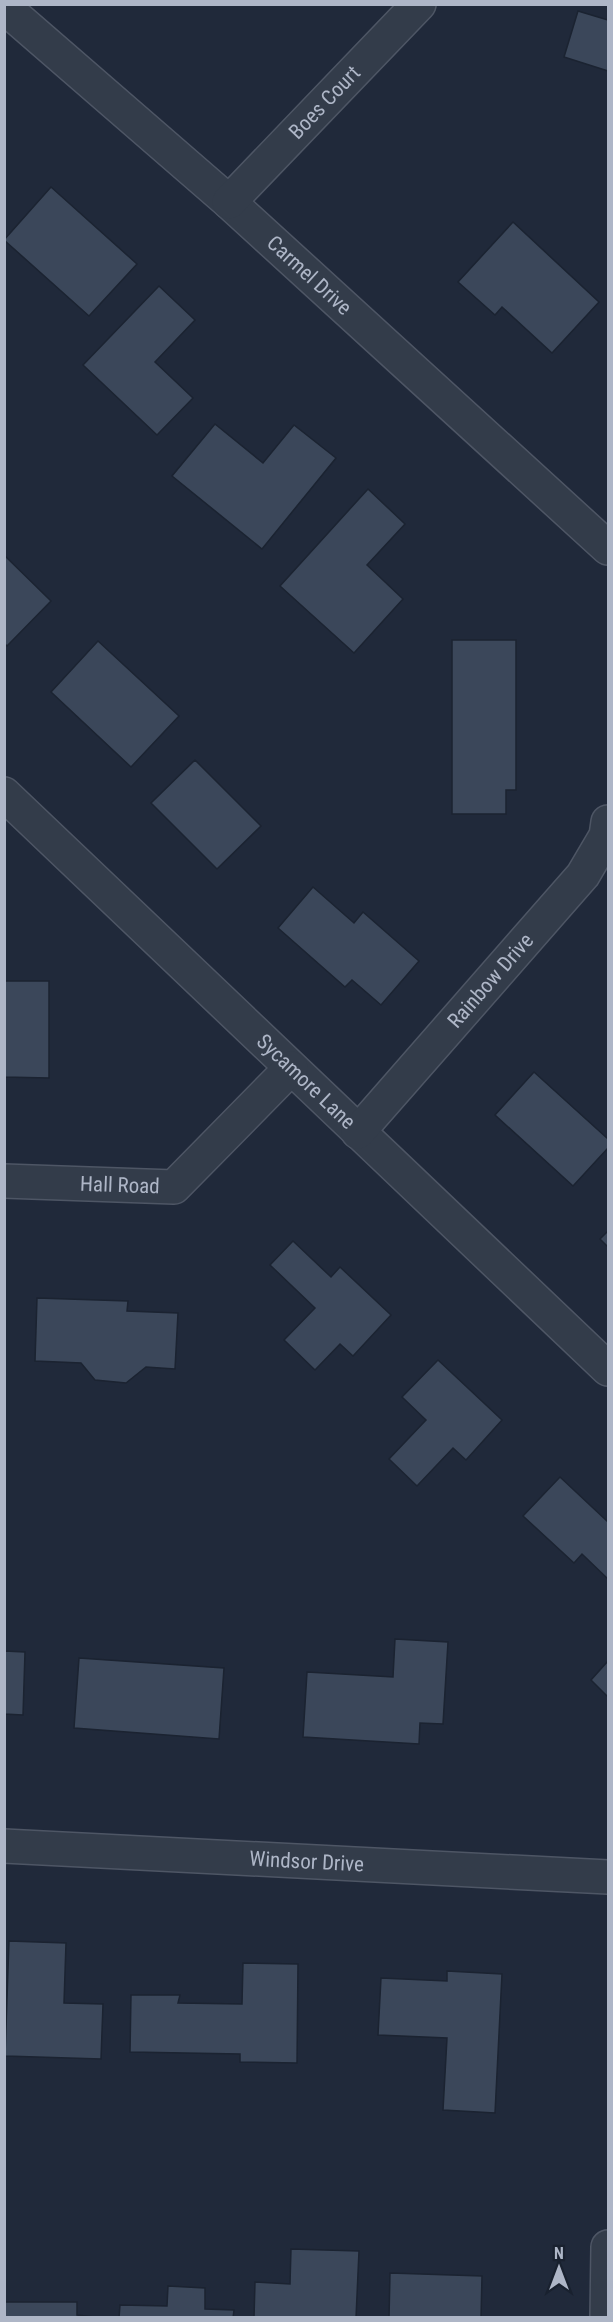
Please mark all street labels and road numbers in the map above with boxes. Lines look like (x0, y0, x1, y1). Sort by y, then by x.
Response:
street label: Boes Court (284, 61, 365, 144)
street label: Carmel Drive (262, 231, 357, 320)
street label: Rainbow Drive (443, 929, 538, 1033)
street label: Sycamore Lane (252, 1029, 360, 1134)
street label: Hall Road (80, 1172, 160, 1198)
street label: Windsor Drive (249, 1847, 365, 1876)

